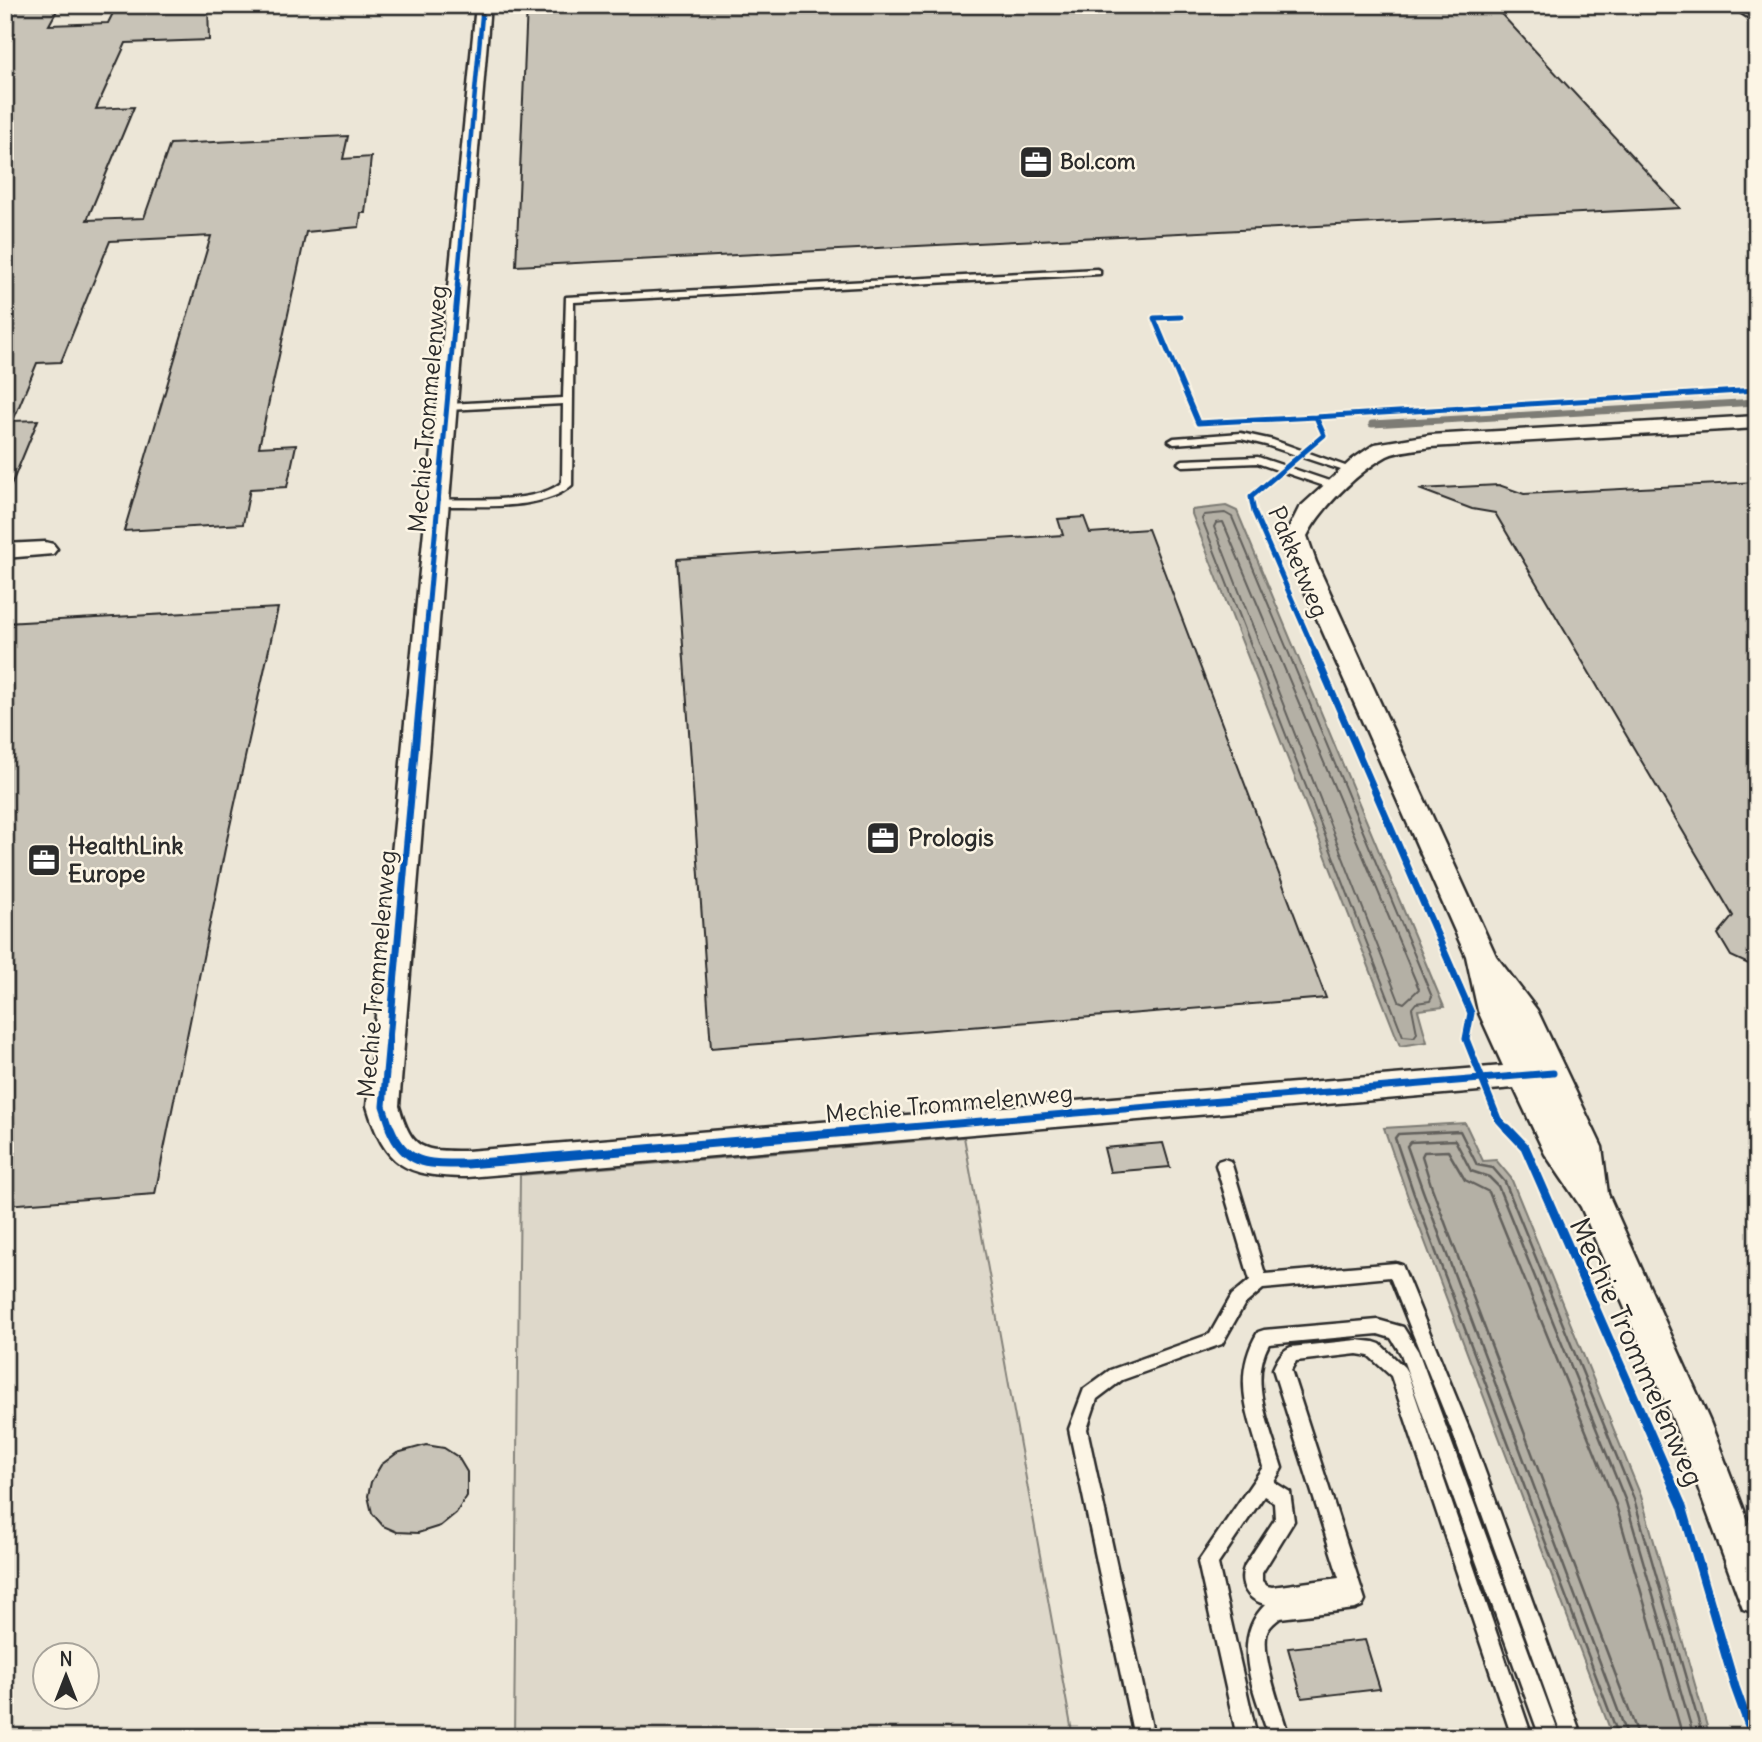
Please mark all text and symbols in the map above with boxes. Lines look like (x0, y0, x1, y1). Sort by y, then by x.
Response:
office icon: Bol.com (1017, 143, 1055, 181)
place label: Bol.com (1060, 148, 1136, 175)
street label: Mechie Trommelenweg (401, 284, 453, 534)
street label: Pakketweg (1262, 501, 1336, 622)
office icon: Prologis (864, 819, 902, 857)
place label: Prologis (908, 822, 994, 852)
place label: HealthLink Europe (68, 830, 183, 888)
office icon: HealthLink Europe (25, 841, 63, 879)
street label: Mechie Trommelenweg (350, 849, 402, 1099)
street label: Mechie Trommelenweg (824, 1077, 1074, 1129)
street label: Mechie Trommelenweg (1562, 1212, 1712, 1492)
north arrow (32, 1640, 102, 1710)
text: N (59, 1647, 73, 1671)

